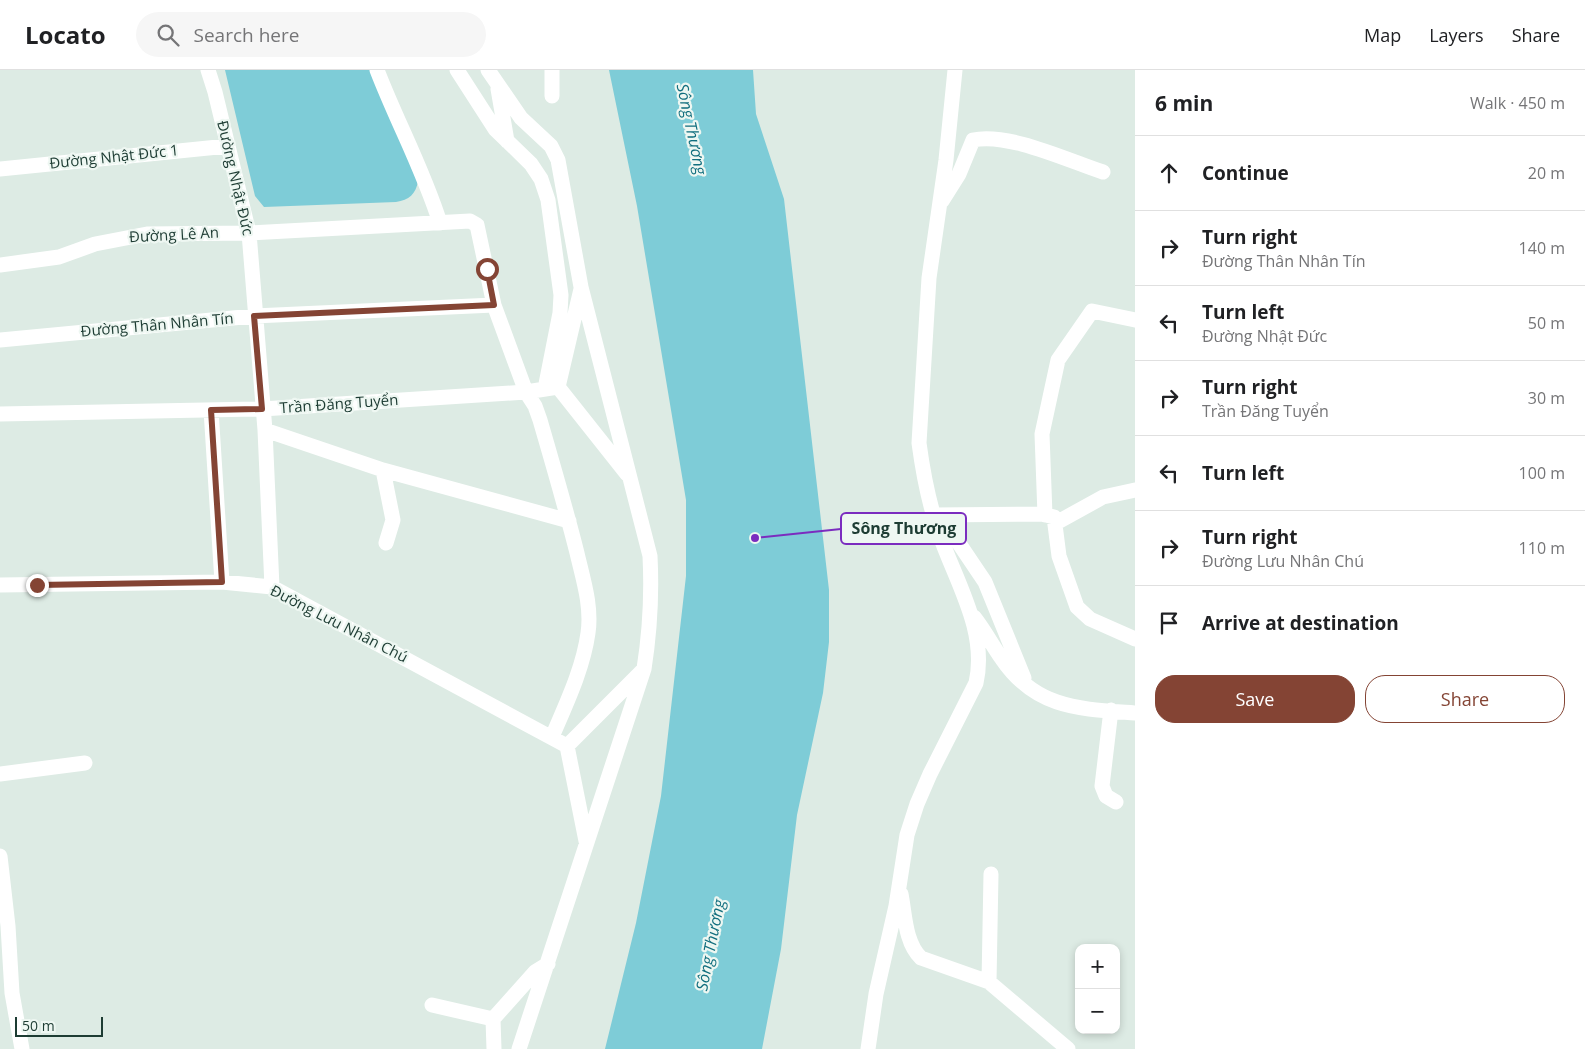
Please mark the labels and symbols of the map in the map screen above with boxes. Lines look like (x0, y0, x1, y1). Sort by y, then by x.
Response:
water label: Sông Thương (672, 81, 713, 177)
street label: Đường Nhật Đức (213, 118, 259, 237)
street label: Đường Nhật Đức 1 (48, 139, 179, 173)
street label: Đường Lê An (128, 222, 219, 246)
route start (476, 258, 499, 281)
street label: Đường Thân Nhân Tín (80, 307, 234, 341)
street label: Trần Đăng Tuyển (279, 389, 399, 417)
callout: Sông Thương (841, 513, 966, 544)
text: Sông Thương (852, 517, 956, 539)
route end (26, 574, 49, 597)
street label: Đường Lưu Nhân Chú (267, 580, 412, 666)
water label: Sông Thương (690, 897, 730, 993)
scale bar (15, 1014, 102, 1037)

